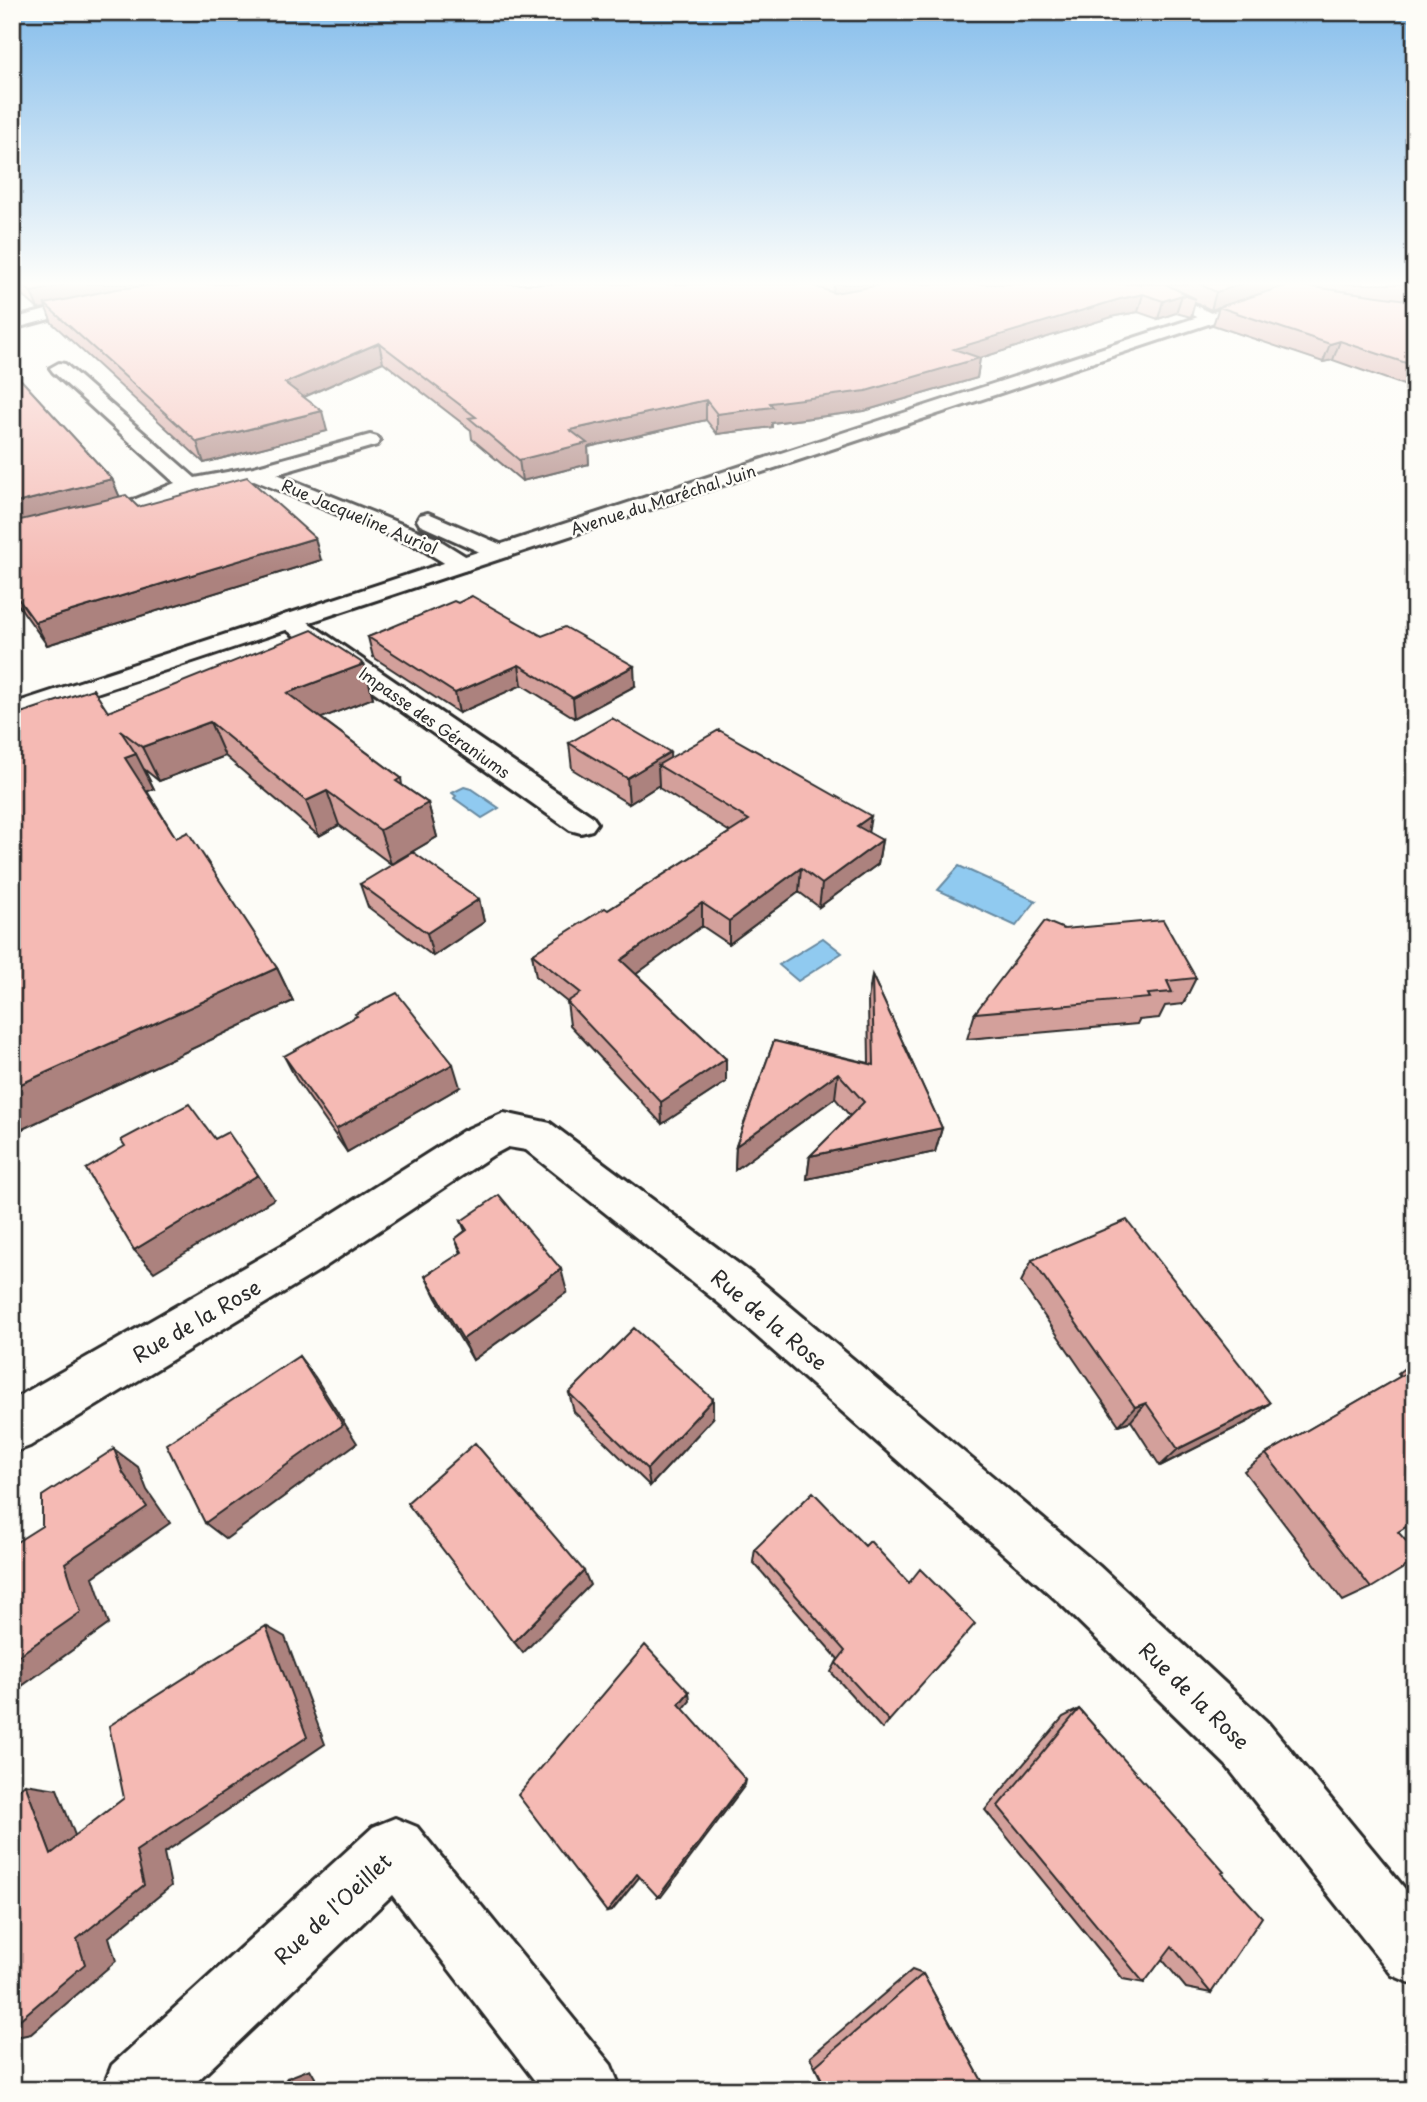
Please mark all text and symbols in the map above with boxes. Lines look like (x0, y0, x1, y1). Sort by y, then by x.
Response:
street label: Avenue du Maréchal Juin (567, 458, 759, 540)
street label: Rue Jacqueline Auriol (278, 472, 442, 560)
street label: Impasse des Géraniums (355, 661, 515, 783)
street label: Rue de la Rose (705, 1261, 835, 1377)
street label: Rue de la Rose (126, 1270, 266, 1370)
street label: Rue de la Rose (1132, 1634, 1258, 1756)
street label: Rue de l'Oeillet (266, 1845, 398, 1971)

